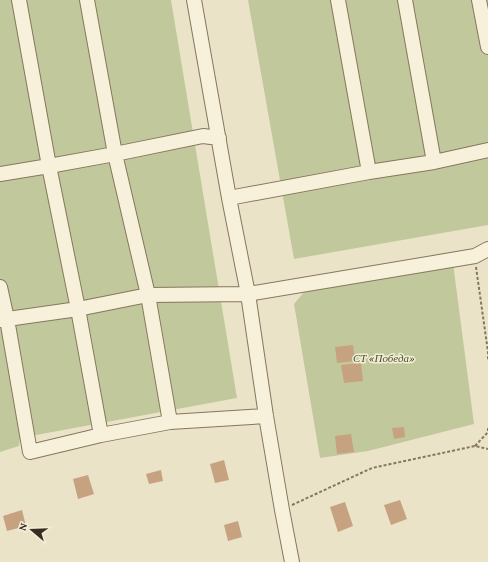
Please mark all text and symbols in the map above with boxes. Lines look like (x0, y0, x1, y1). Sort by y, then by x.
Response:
park label: СТ «Победа» (353, 352, 415, 364)
north arrow (12, 510, 52, 550)
text: N (16, 521, 30, 532)

